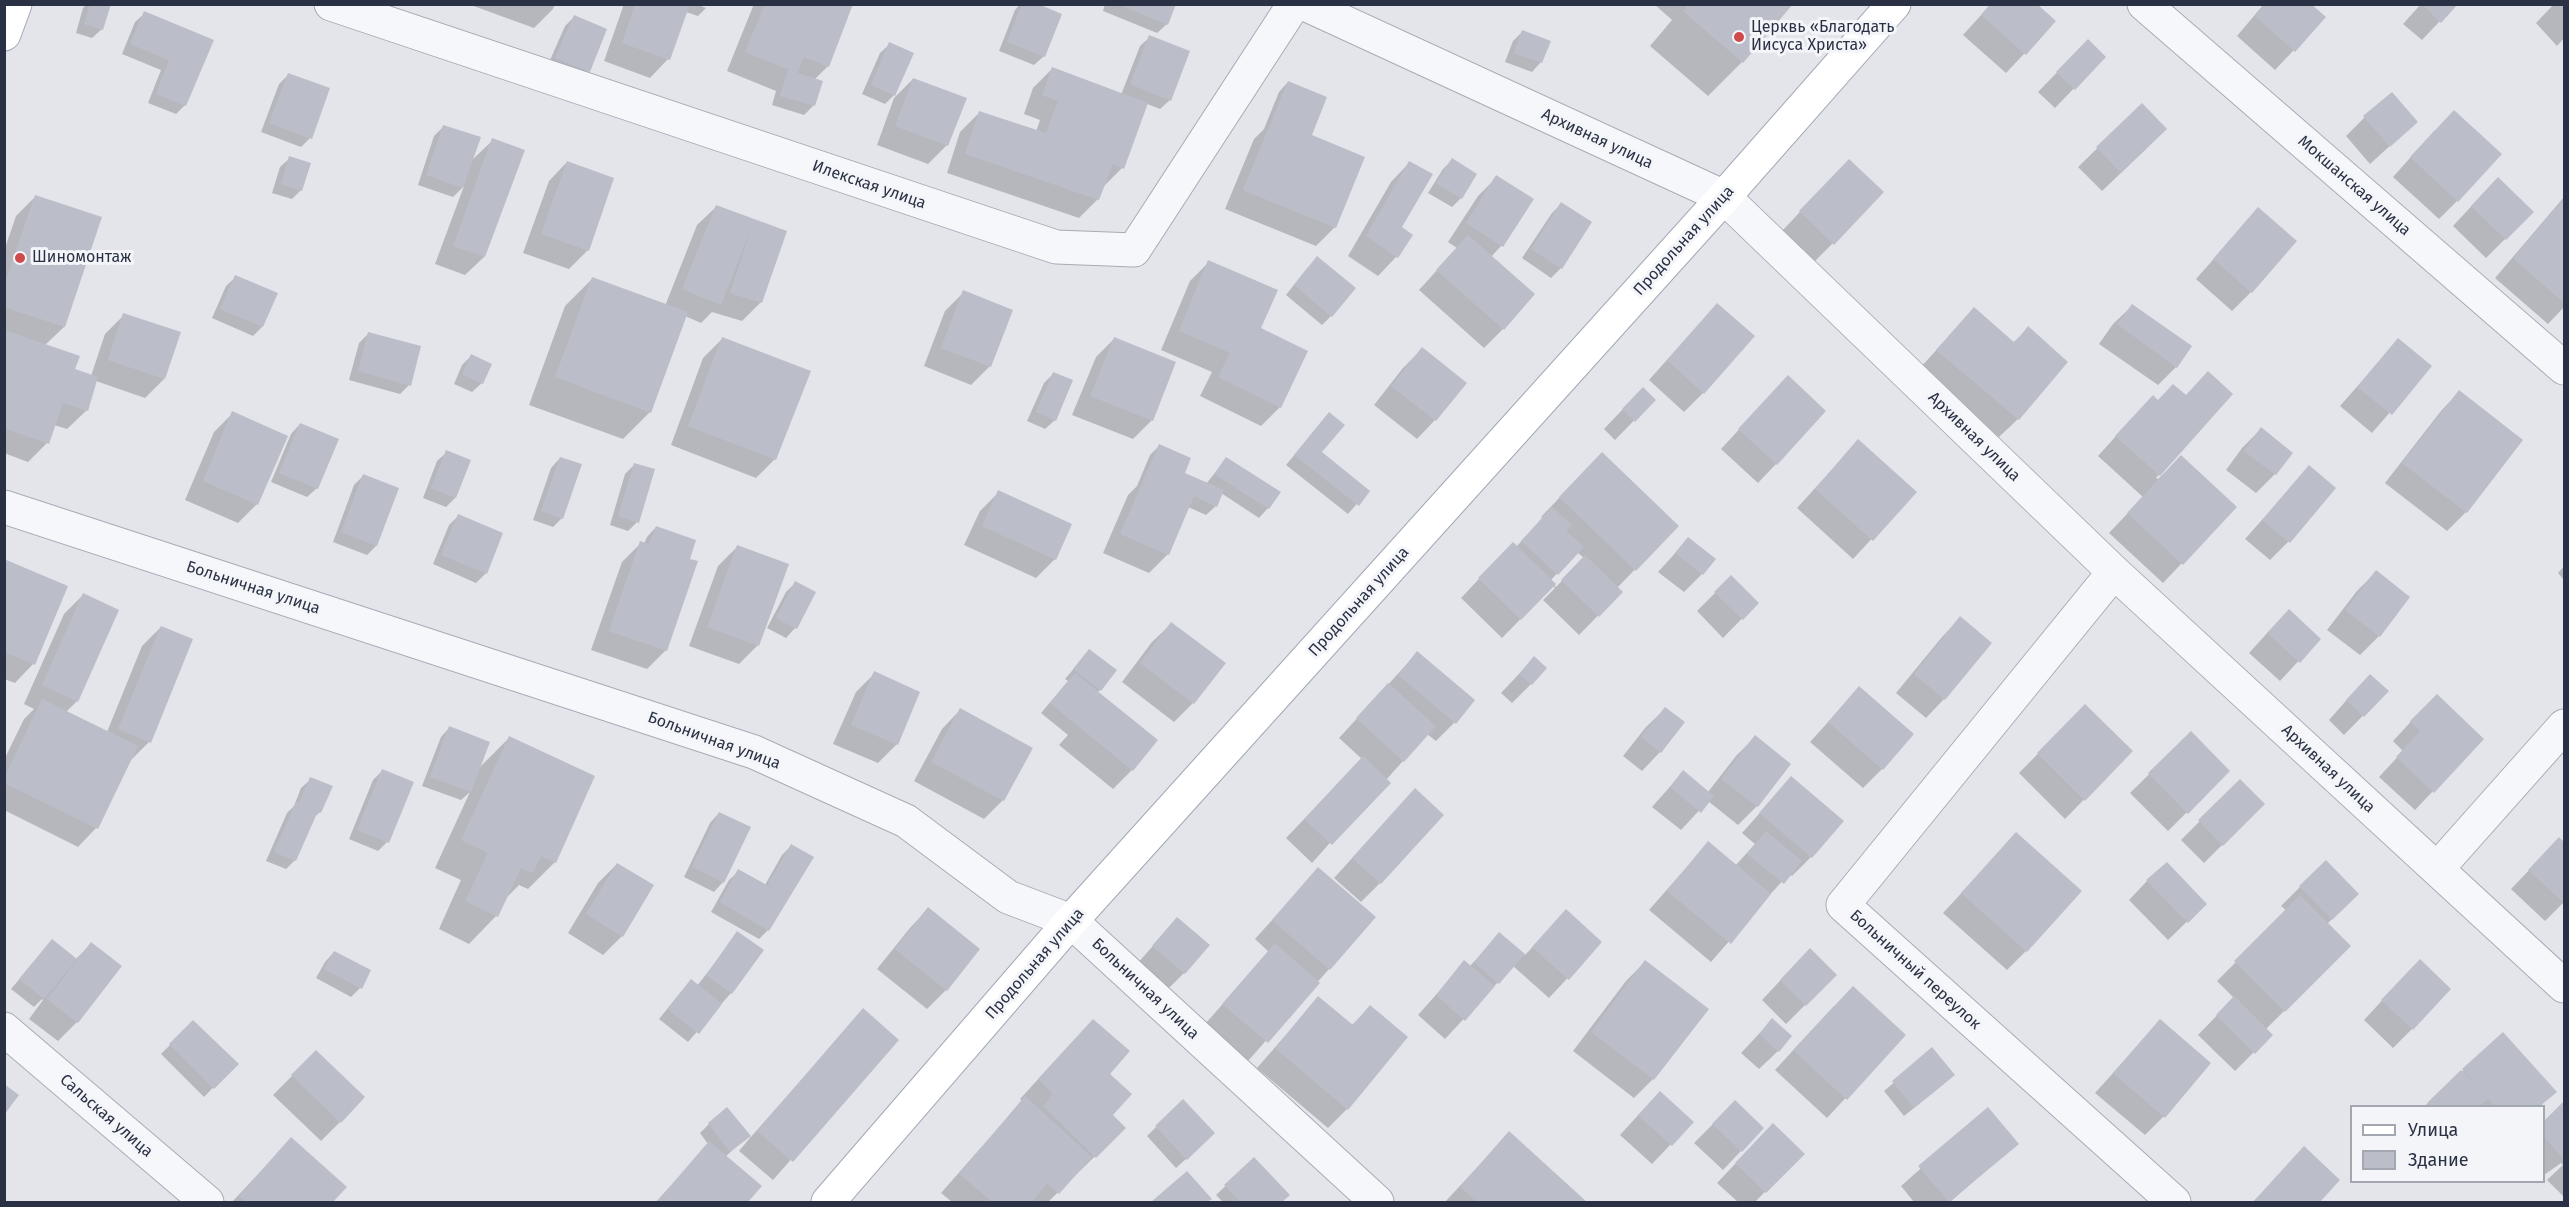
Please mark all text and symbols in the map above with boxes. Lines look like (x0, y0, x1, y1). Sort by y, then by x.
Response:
place label: Церквь «Благодать Иисуса Христа» (1751, 18, 1894, 56)
marker: Церквь «Благодать Иисуса Христа» (1732, 30, 1746, 44)
street label: Архивная улица (1538, 105, 1656, 173)
street label: Мокшанская улица (2294, 132, 2414, 240)
street label: Илекская улица (810, 157, 928, 213)
street label: Продольная улица (1630, 182, 1738, 300)
place label: Шиномонтаж (32, 248, 132, 268)
marker: Шиномонтаж (13, 251, 27, 265)
street label: Архивная улица (1924, 388, 2024, 486)
street label: Продольная улица (1305, 543, 1413, 661)
street label: Больничная улица (184, 557, 322, 619)
street label: Больничная улица (645, 708, 783, 774)
street label: Архивная улица (2277, 721, 2379, 817)
street label: Продольная улица (982, 905, 1088, 1023)
street label: Больничный переулок (1845, 906, 1985, 1034)
street label: Больничная улица (1087, 934, 1203, 1044)
street label: Сальская улица (56, 1070, 156, 1162)
legend (2350, 1105, 2545, 1183)
text: Улица (2408, 1119, 2458, 1141)
text: Здание (2408, 1149, 2469, 1171)

